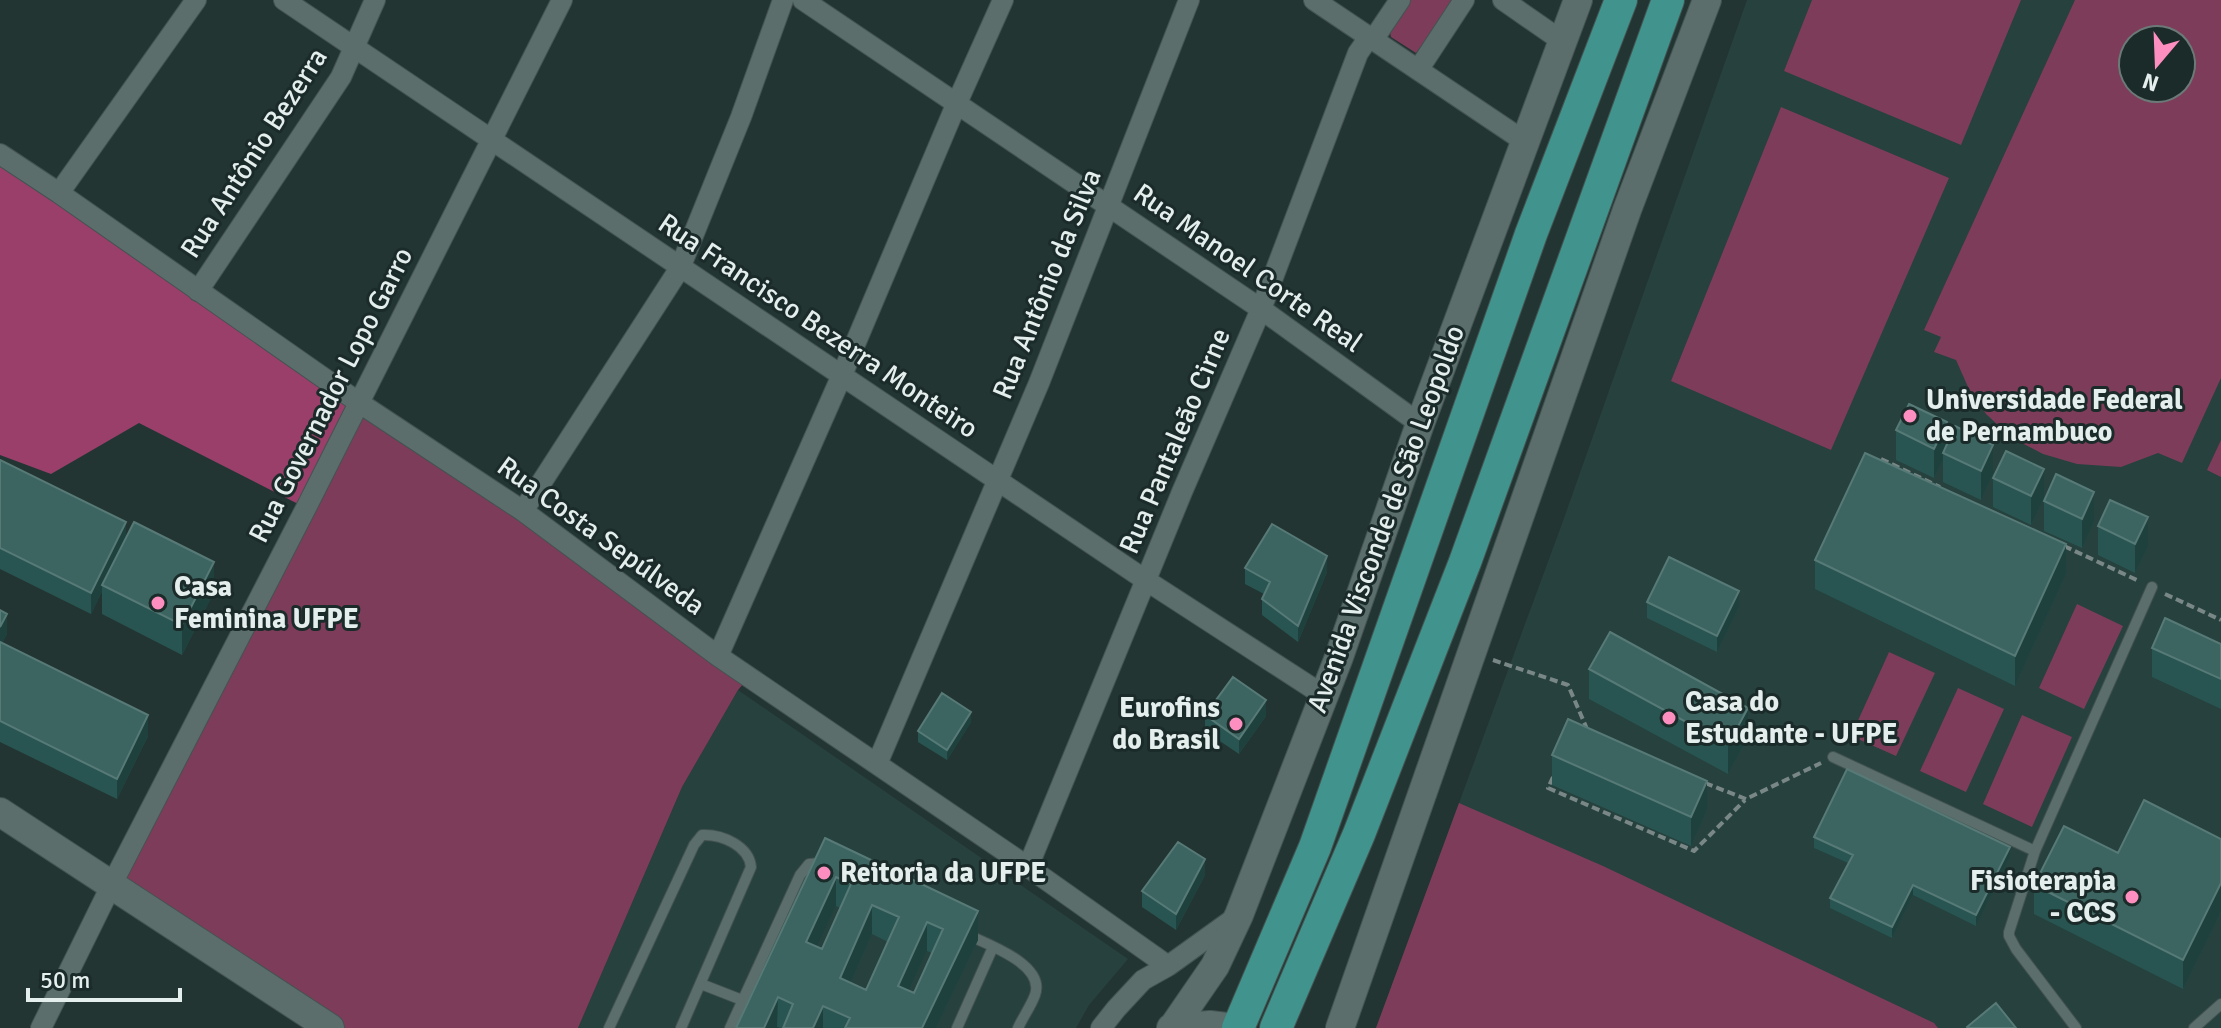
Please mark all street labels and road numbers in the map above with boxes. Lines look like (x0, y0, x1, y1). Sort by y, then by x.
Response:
street label: Rua Antônio Bezerra (173, 42, 335, 264)
street label: Rua Antônio da Silva (985, 164, 1109, 404)
street label: Rua Manoel Corte Real (1127, 176, 1369, 360)
street label: Rua Francisco Bezerra Monteiro (652, 206, 984, 446)
street label: Rua Governador Lopo Garro (242, 242, 420, 548)
street label: Avenida Visconde de São Leopoldo (1300, 321, 1472, 717)
street label: Rua Pantaleão Cirne (1112, 323, 1238, 559)
street label: Rua Costa Sepúlveda (490, 449, 712, 623)

